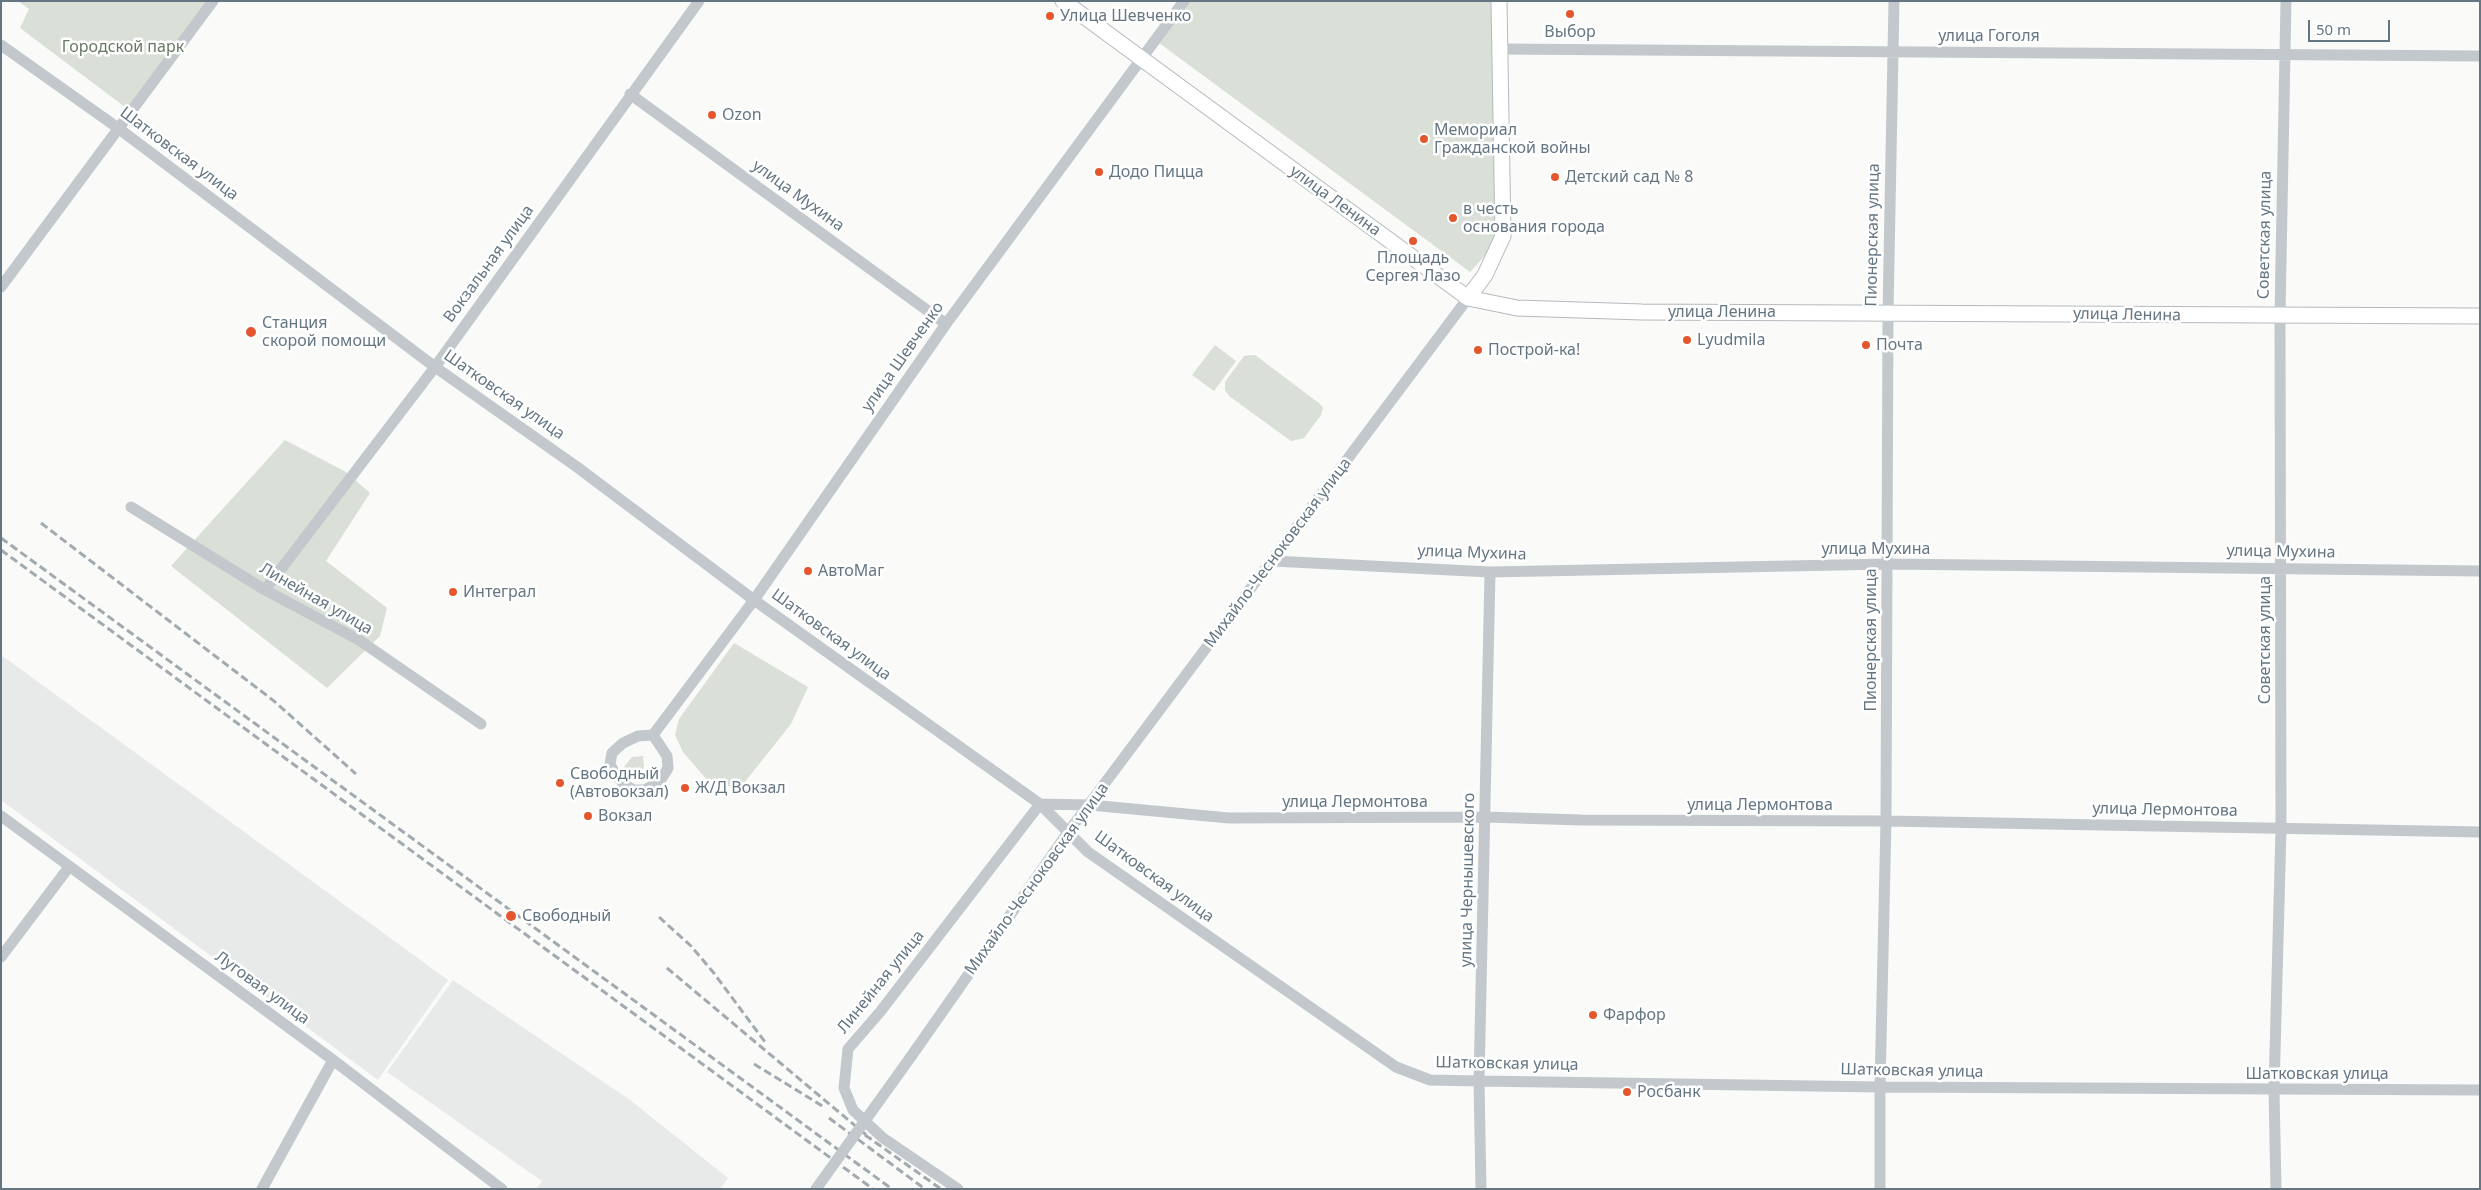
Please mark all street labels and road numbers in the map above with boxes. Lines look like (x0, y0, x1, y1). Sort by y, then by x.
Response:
street label: улица Гоголя (1938, 26, 2040, 46)
street label: Шатковская улица (116, 103, 242, 205)
street label: улица Мухина (748, 156, 848, 236)
street label: улица Ленина (1286, 161, 1384, 241)
street label: Пионерская улица (1862, 163, 1884, 307)
street label: Советская улица (2254, 171, 2276, 299)
street label: Вокзальная улица (440, 201, 538, 327)
street label: улица Шевченко (858, 298, 948, 416)
street label: улица Ленина (1668, 302, 1776, 322)
street label: улица Ленина (2073, 304, 2181, 326)
street label: Шатковская улица (440, 346, 568, 444)
street label: Михайло-Чесноковская улица (1200, 454, 1356, 652)
street label: улица Мухина (1821, 539, 1931, 559)
street label: улица Мухина (2226, 541, 2336, 563)
street label: улица Мухина (1417, 542, 1527, 564)
street label: Линейная улица (256, 559, 376, 639)
street label: Пионерская улица (1861, 568, 1881, 712)
street label: Советская улица (2255, 576, 2275, 704)
street label: Шатковская улица (767, 585, 895, 685)
street label: Михайло-Чесноковская улица (961, 779, 1113, 979)
street label: улица Лермонтова (1282, 792, 1428, 812)
street label: улица Чернышевского (1457, 792, 1479, 968)
street label: улица Лермонтова (1687, 795, 1833, 815)
street label: улица Лермонтова (2092, 799, 2238, 821)
street label: Шатковская улица (1090, 827, 1218, 927)
street label: Линейная улица (834, 927, 928, 1037)
street label: Луговая улица (211, 947, 313, 1029)
street label: Шатковская улица (1435, 1053, 1579, 1075)
street label: Шатковская улица (1840, 1060, 1984, 1082)
street label: Шатковская улица (2245, 1064, 2389, 1084)

